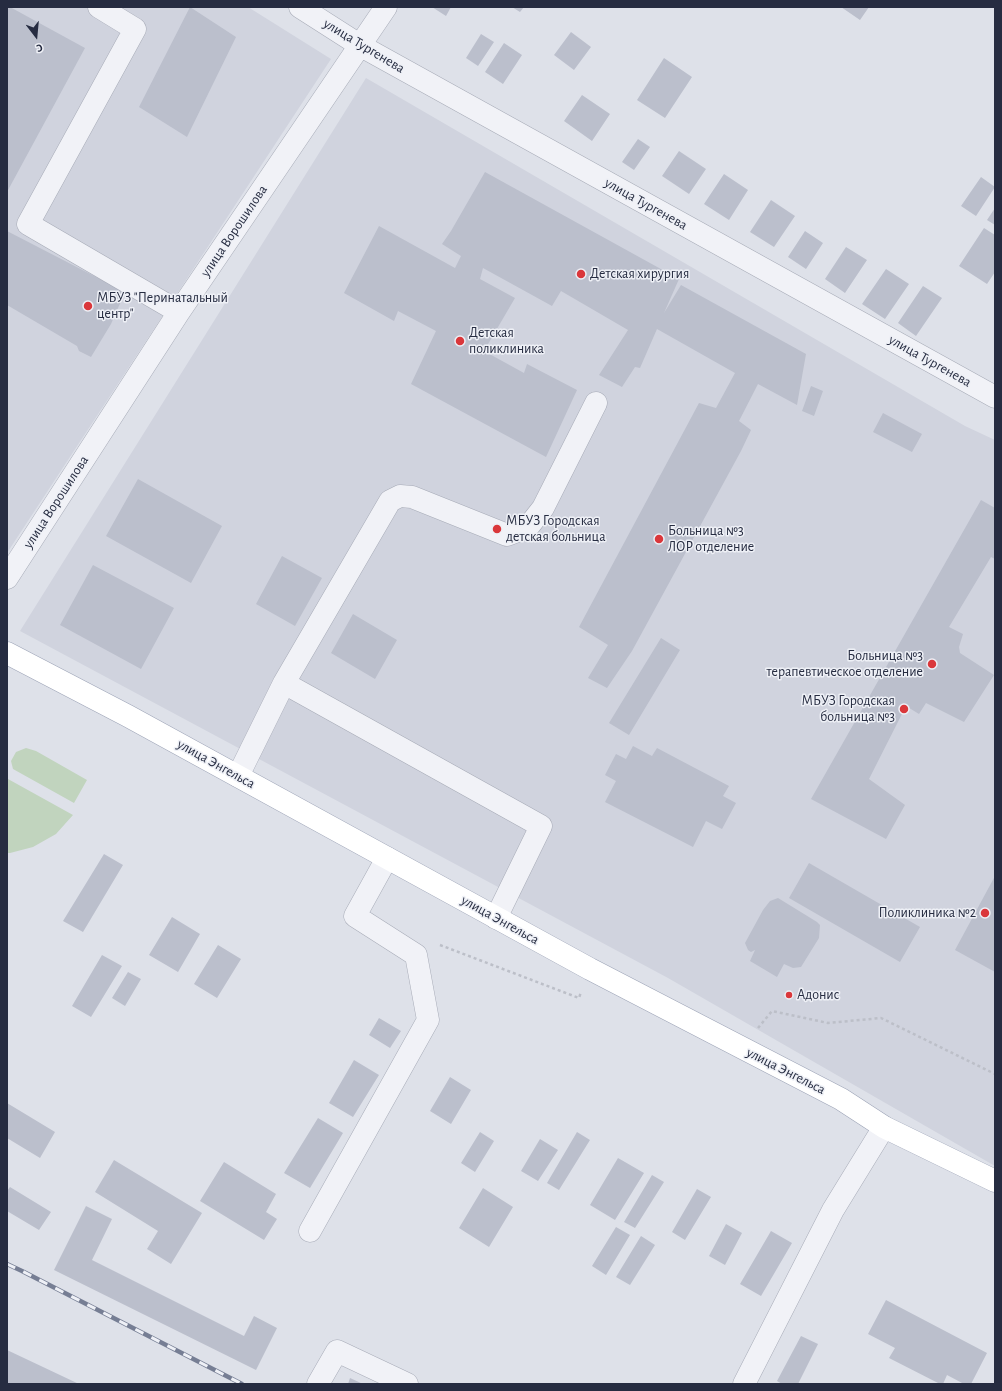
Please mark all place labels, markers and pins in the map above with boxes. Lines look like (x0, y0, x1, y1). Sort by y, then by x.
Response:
place label: Детская хирургия (590, 266, 689, 282)
marker: Детская хирургия (575, 268, 587, 280)
place label: МБУЗ "Перинатальный центр" (97, 290, 228, 322)
marker: МБУЗ "Перинатальный центр" (82, 300, 94, 312)
place label: Детская поликлиника (469, 325, 544, 358)
marker: Детская поликлиника (454, 335, 466, 347)
place label: МБУЗ Городская детская больница (506, 513, 606, 546)
marker: МБУЗ Городская детская больница (491, 523, 503, 535)
place label: Больница №3 ЛОР отделение (668, 523, 754, 556)
marker: Больница №3 ЛОР отделение (653, 533, 665, 545)
place label: Больница №3 терапевтическое отделение (767, 648, 923, 680)
marker: Больница №3 терапевтическое отделение (926, 658, 938, 670)
place label: МБУЗ Городская больница №3 (801, 693, 895, 726)
marker: МБУЗ Городская больница №3 (898, 703, 910, 715)
place label: Поликлиника №2 (879, 905, 976, 921)
marker: Поликлиника №2 (979, 907, 991, 919)
place label: Адонис (797, 987, 839, 1003)
marker: Адонис (784, 990, 794, 1000)

